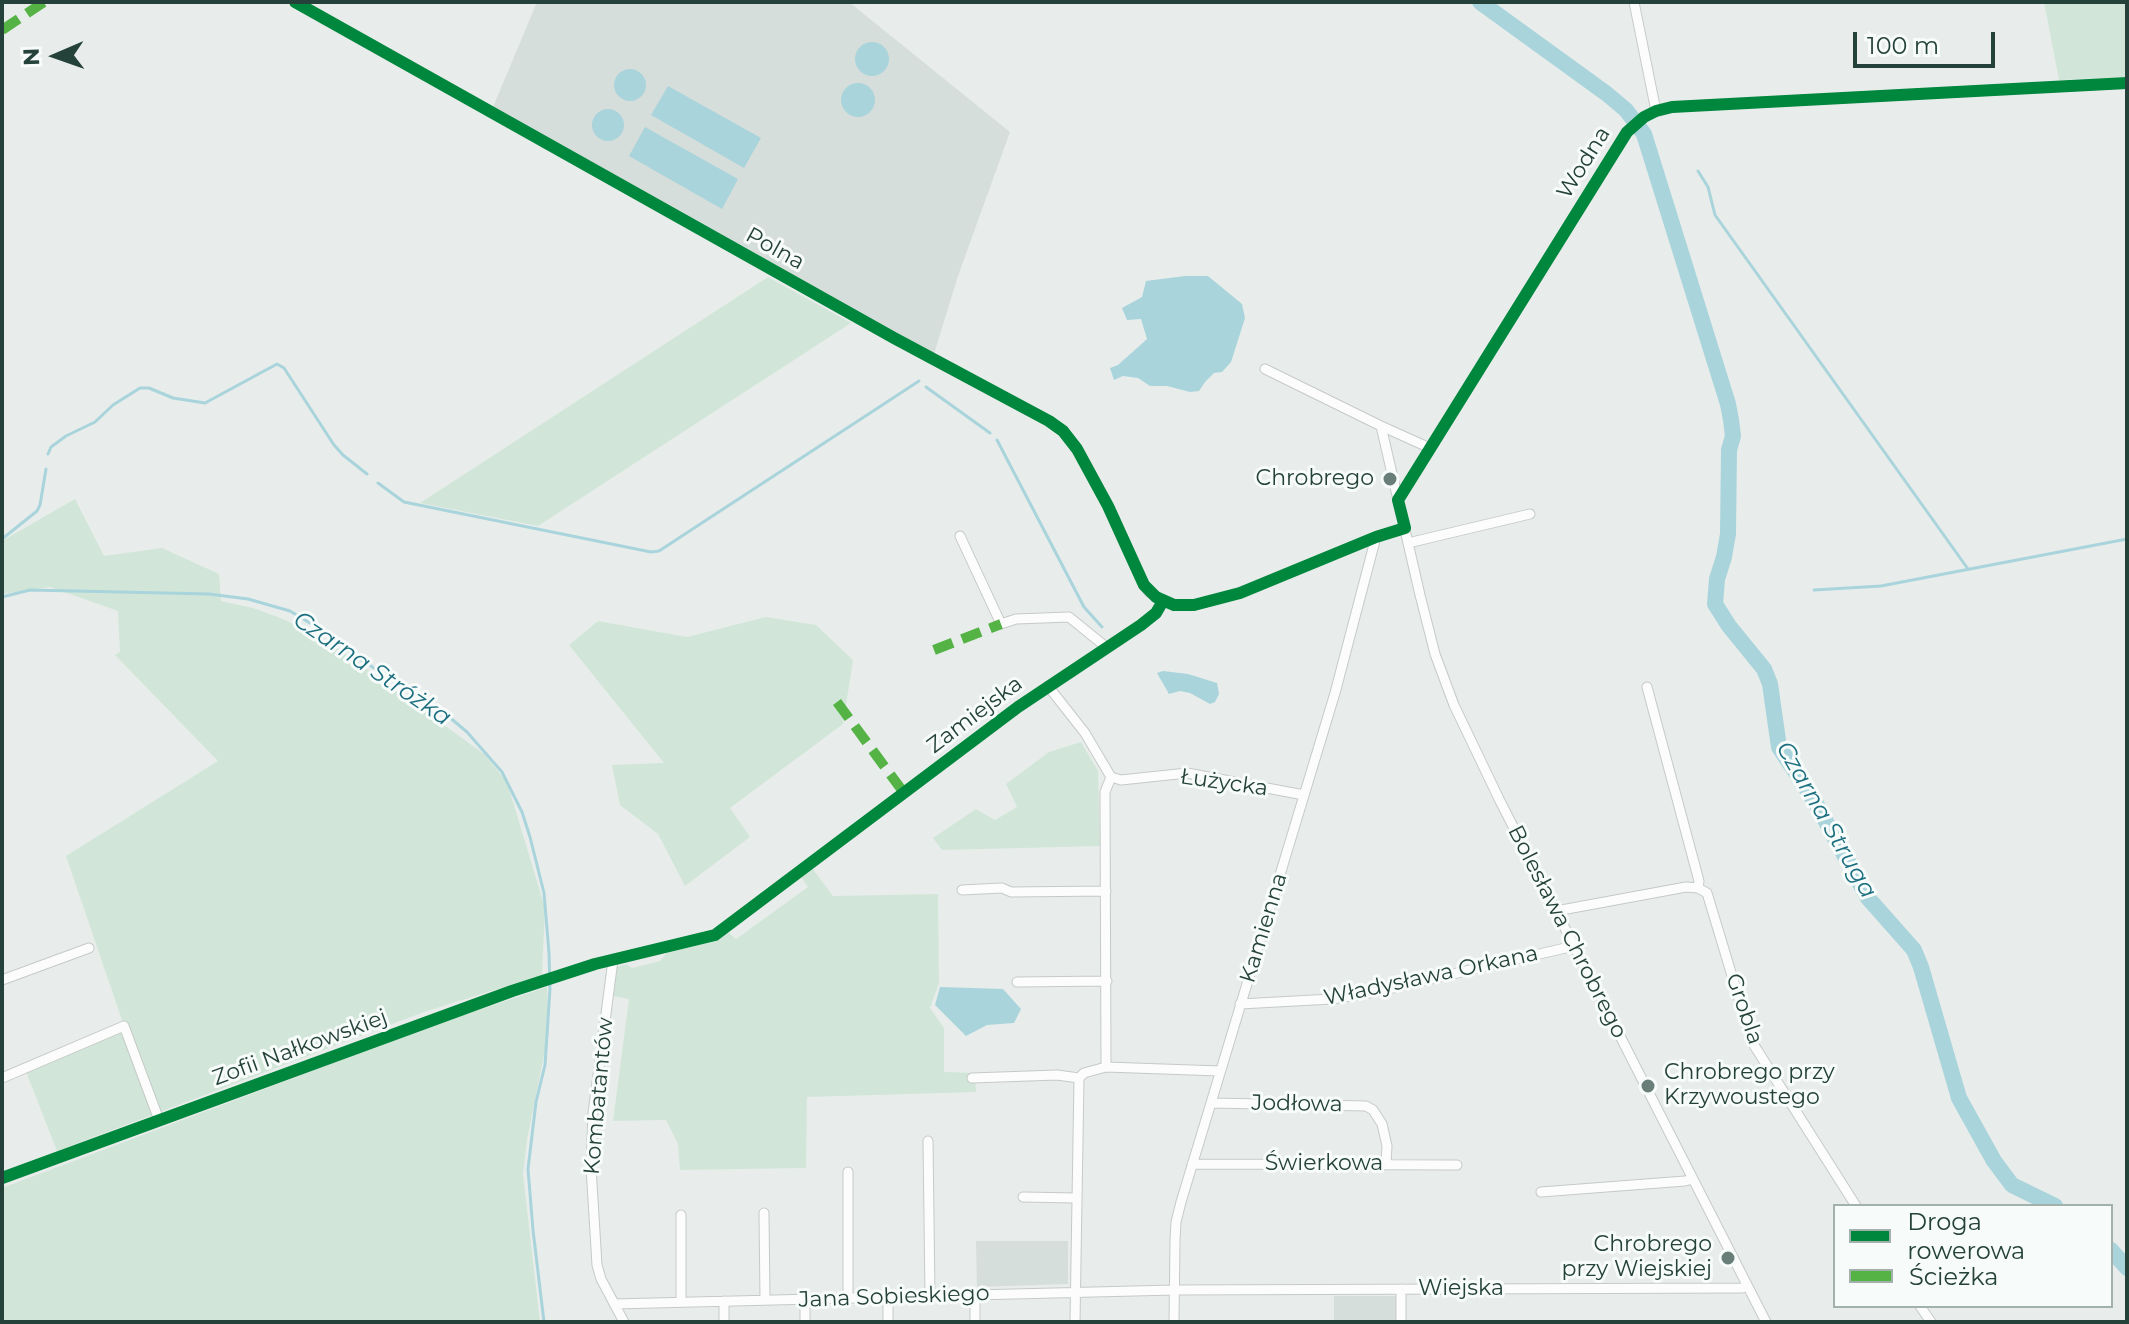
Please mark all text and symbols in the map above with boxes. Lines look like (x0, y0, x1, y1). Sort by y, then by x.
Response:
north arrow (16, 16, 96, 96)
scale bar (1857, 16, 1999, 66)
text: 100 m (1867, 31, 1939, 60)
text: N (18, 47, 45, 66)
street label: Wodna (1552, 122, 1616, 204)
street label: Polna (741, 222, 809, 276)
place label: Chrobrego (1256, 466, 1374, 492)
marker: Chrobrego (1381, 470, 1399, 488)
water label: Czarna Stróżka (288, 606, 456, 732)
street label: Zamiejska (922, 671, 1028, 759)
water label: Czarna Struga (1769, 736, 1883, 904)
street label: Łużycka (1178, 764, 1270, 802)
street label: Bolesława Chrobrego (1502, 821, 1632, 1043)
street label: Kamienna (1235, 870, 1293, 986)
street label: Władysława Orkana (1321, 940, 1541, 1012)
street label: Grobla (1720, 970, 1768, 1048)
street label: Zofii Nałkowskiej (209, 1004, 391, 1092)
street label: Kombatantów (579, 1016, 619, 1176)
place label: Chrobrego przy Krzywoustego (1664, 1060, 1835, 1112)
marker: Chrobrego przy Krzywoustego (1639, 1077, 1657, 1095)
street label: Jodłowa (1251, 1090, 1343, 1118)
street label: Świerkowa (1265, 1151, 1383, 1177)
legend (1833, 1204, 2113, 1308)
text: Droga rowerowa (1907, 1207, 2025, 1265)
place label: Chrobrego przy Wiejskiej (1562, 1232, 1712, 1284)
marker: Chrobrego przy Wiejskiej (1719, 1249, 1737, 1267)
text: Ścieżka (1909, 1262, 1998, 1291)
street label: Wiejska (1418, 1276, 1504, 1302)
street label: Jana Sobieskiego (798, 1280, 990, 1314)

